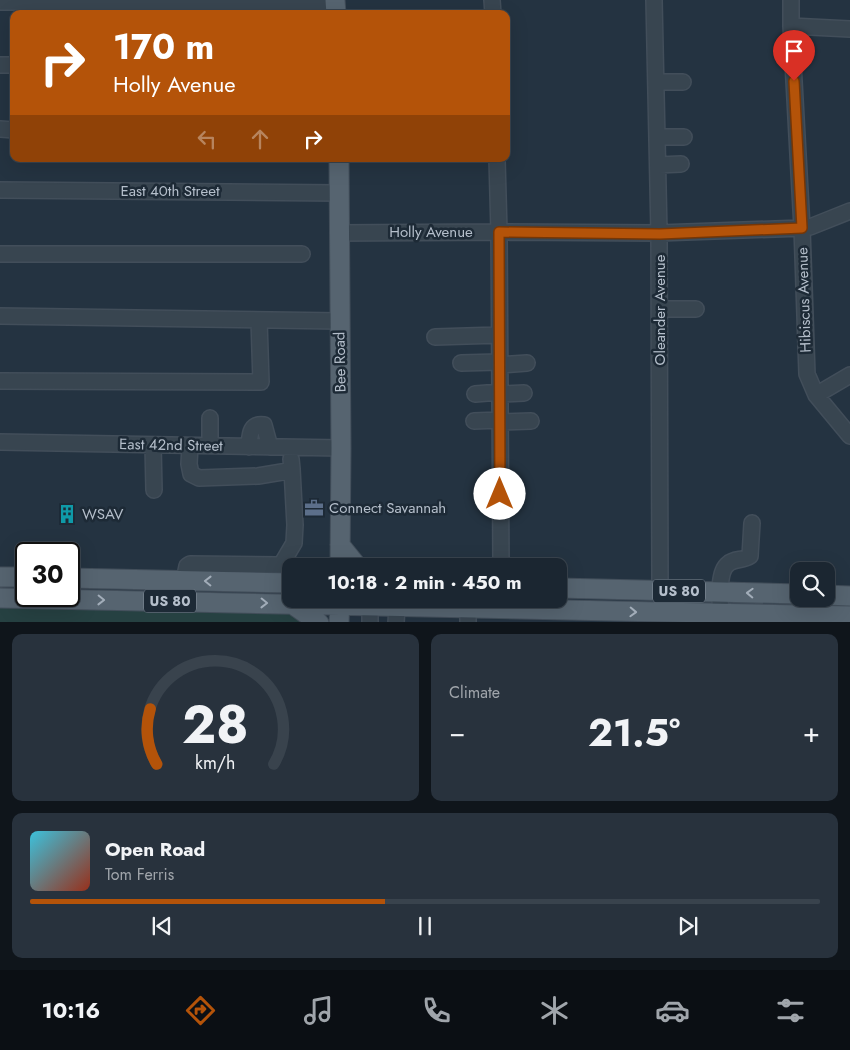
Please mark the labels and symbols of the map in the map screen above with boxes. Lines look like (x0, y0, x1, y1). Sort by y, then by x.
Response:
pin (773, 30, 815, 81)
street label: East 40th Street (120, 180, 220, 202)
street label: Holly Avenue (389, 221, 473, 243)
street label: Hibiscus Avenue (791, 247, 817, 353)
street label: Oleander Avenue (649, 254, 671, 365)
street label: Bee Road (328, 331, 352, 393)
street label: East 42nd Street (119, 433, 223, 457)
position arrow (473, 467, 525, 519)
office icon: Connect Savannah (303, 497, 325, 519)
place label: Connect Savannah (329, 497, 446, 519)
building icon: WSAV (56, 503, 78, 525)
place label: WSAV (82, 503, 123, 525)
speed limit sign: 30 (15, 542, 80, 607)
one-way arrow (203, 576, 211, 587)
road number: US 80 (653, 580, 705, 602)
one-way arrow (746, 588, 754, 598)
road number: US 80 (144, 590, 196, 612)
one-way arrow (97, 594, 105, 605)
one-way arrow (260, 598, 268, 608)
one-way arrow (630, 606, 638, 617)

